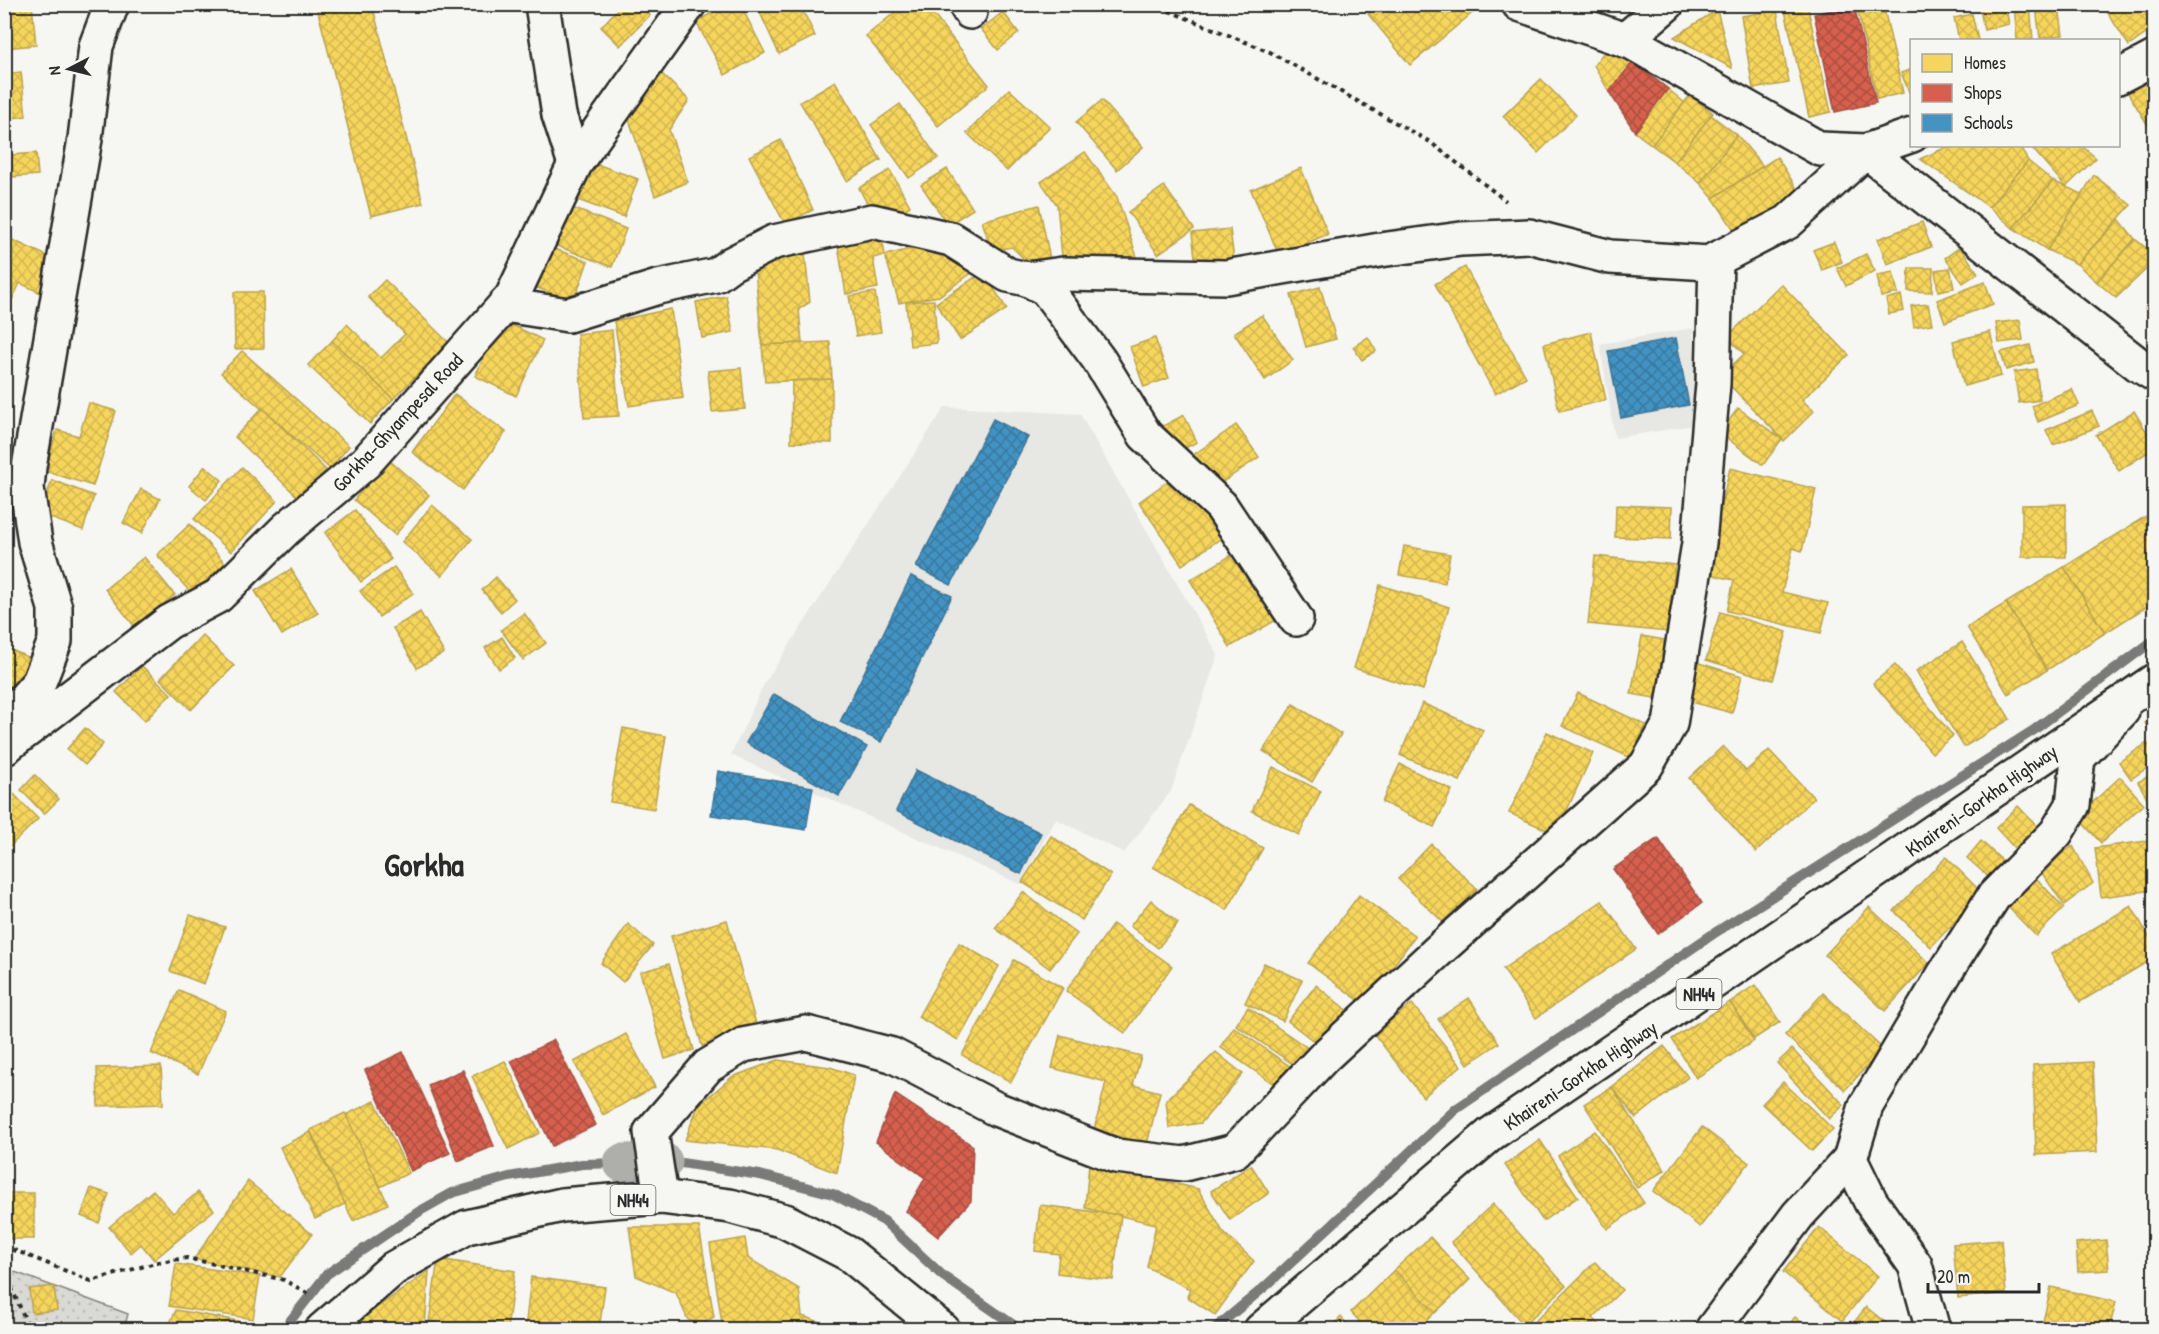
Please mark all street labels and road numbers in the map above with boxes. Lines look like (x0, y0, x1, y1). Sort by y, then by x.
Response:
street label: Gorkha-Ghyampesal Road (326, 347, 469, 497)
street label: Khaireni-Gorkha Highway (1900, 737, 2062, 863)
road number: NH44 (1676, 979, 1722, 1009)
street label: Khaireni-Gorkha Highway (1498, 1014, 1662, 1136)
road number: NH44 (610, 1185, 656, 1215)

